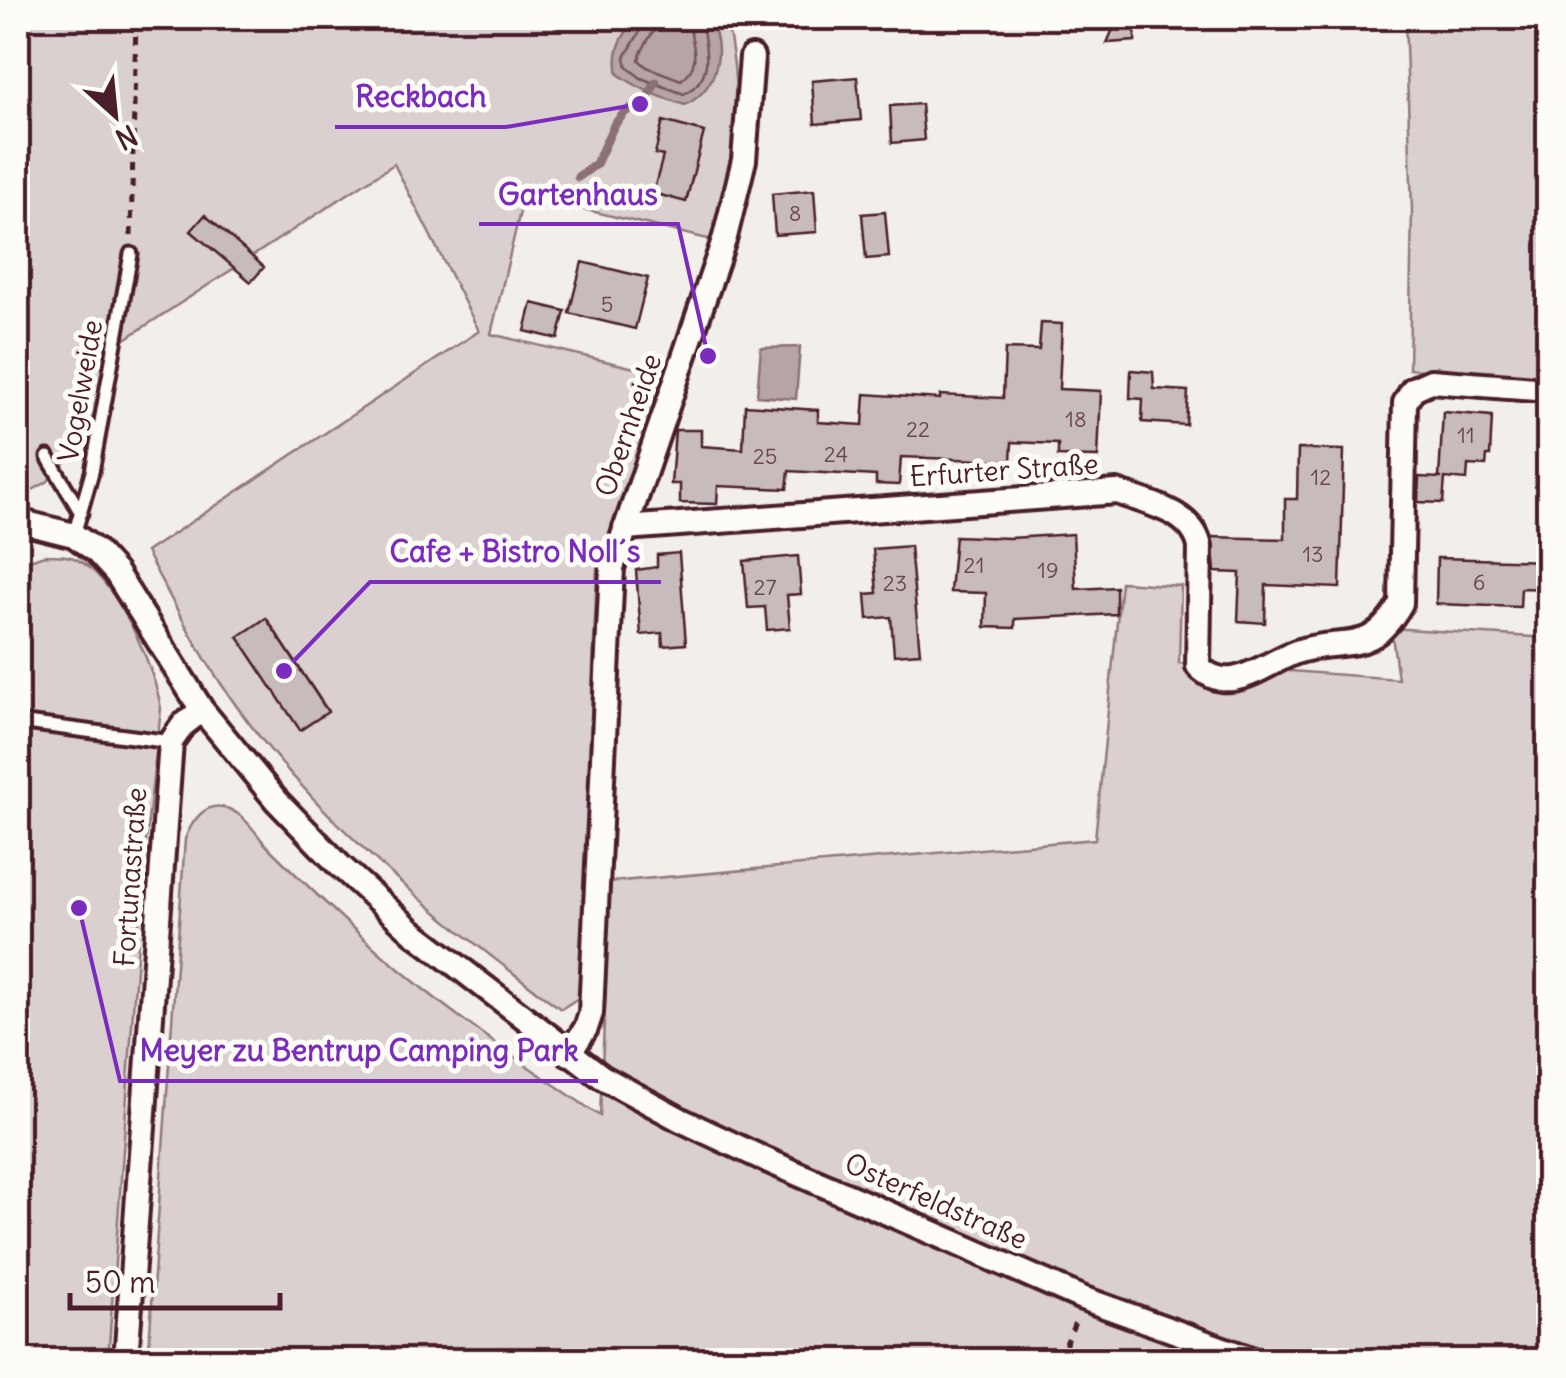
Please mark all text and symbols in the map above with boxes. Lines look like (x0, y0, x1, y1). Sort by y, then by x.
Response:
north arrow (65, 65, 165, 165)
callout: Reckbach (335, 67, 506, 127)
text: Reckbach (355, 77, 487, 115)
text: N (110, 117, 143, 158)
callout: Gartenhaus (479, 164, 678, 224)
text: Gartenhaus (498, 175, 658, 213)
house number: 8 (789, 199, 801, 227)
house number: 5 (601, 290, 613, 318)
street label: Vogelweide (50, 317, 110, 465)
street label: Obernheide (587, 349, 669, 501)
house number: 18 (1065, 405, 1087, 433)
house number: 22 (906, 415, 930, 443)
house number: 11 (1457, 421, 1475, 449)
house number: 24 (824, 440, 848, 468)
house number: 25 (753, 442, 777, 470)
street label: Erfurter Straße (909, 445, 1099, 495)
house number: 12 (1311, 463, 1331, 491)
callout: Cafe + Bistro Noll´s (370, 522, 661, 582)
text: Cafe + Bistro Noll´s (389, 532, 641, 570)
house number: 13 (1302, 540, 1324, 568)
house number: 21 (964, 551, 984, 579)
house number: 19 (1037, 556, 1059, 584)
house number: 6 (1473, 568, 1485, 596)
house number: 23 (883, 569, 907, 597)
house number: 27 (754, 573, 777, 601)
street label: Fortunastraße (106, 786, 154, 968)
callout: Meyer zu Bentrup Camping Park (120, 1021, 598, 1081)
text: Meyer zu Bentrup Camping Park (140, 1031, 578, 1069)
street label: Osterfeldstraße (839, 1145, 1033, 1257)
scale bar (70, 1248, 280, 1310)
text: 50 m (85, 1263, 155, 1301)

